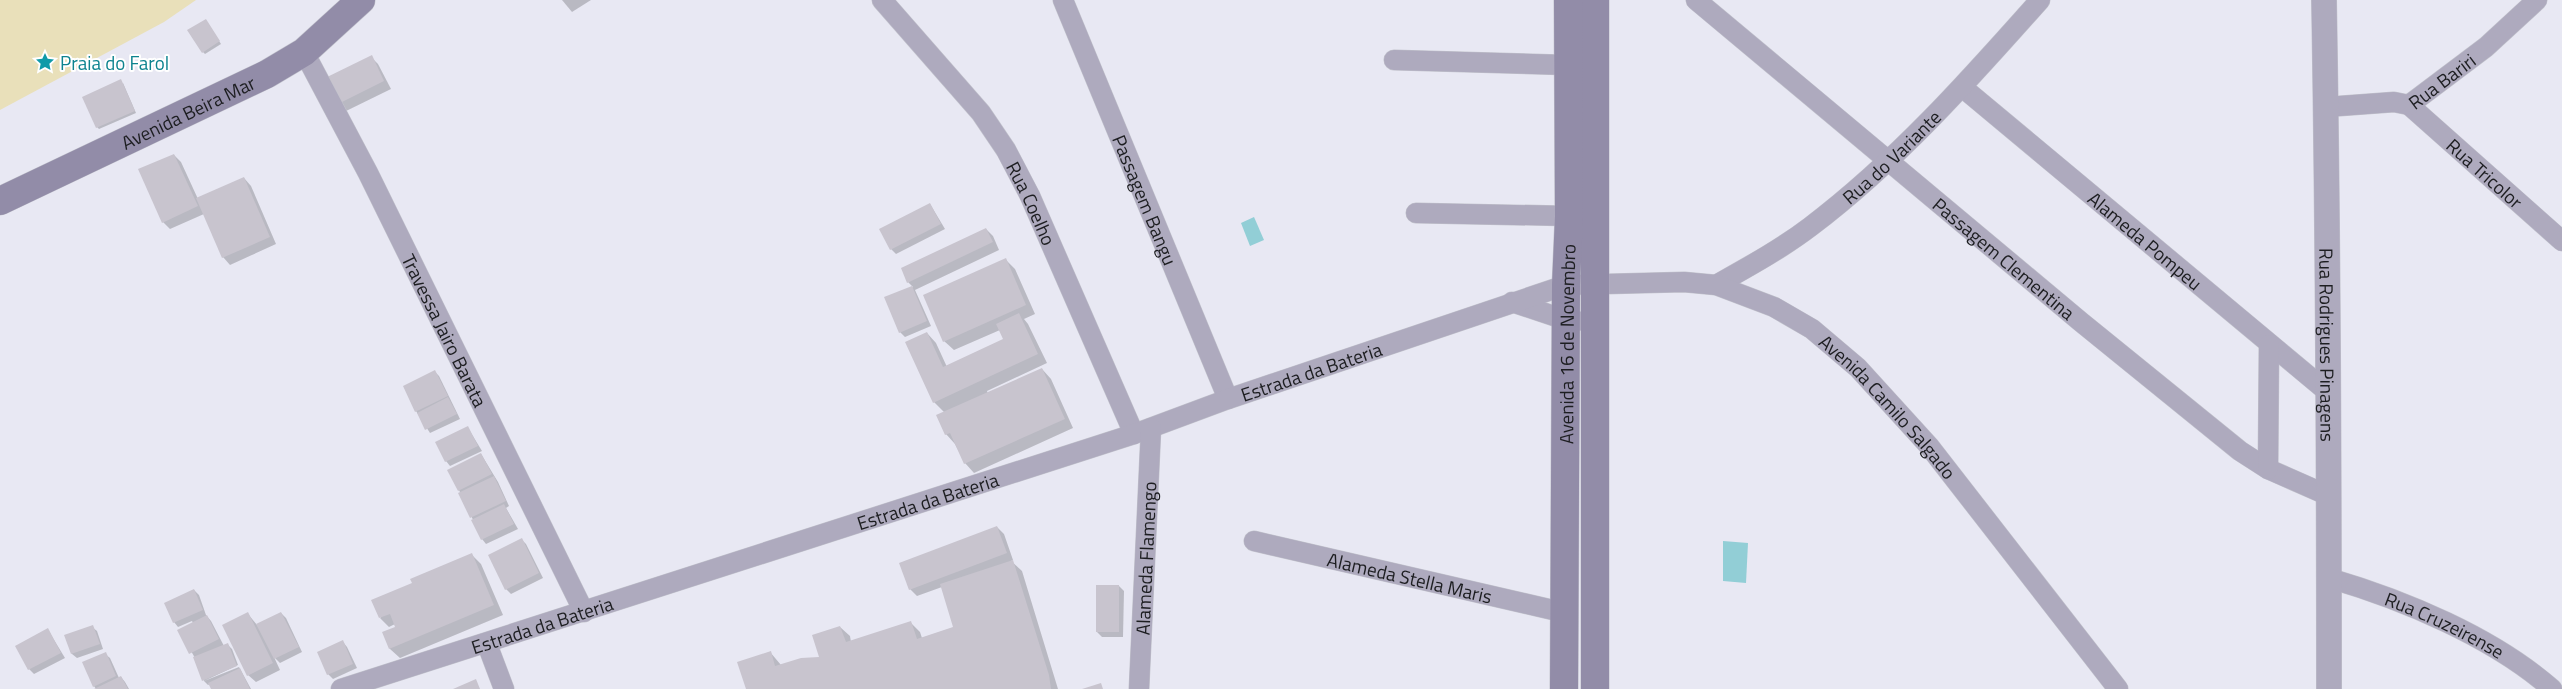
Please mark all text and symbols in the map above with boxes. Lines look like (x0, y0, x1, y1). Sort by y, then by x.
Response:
street label: Rua Bariri (2401, 46, 2481, 116)
place label: Praia do Farol (60, 48, 169, 77)
place icon: Praia do Farol (34, 51, 56, 73)
street label: Avenida Beira Mar (116, 67, 260, 156)
street label: Rua do Variante (1835, 103, 1947, 211)
street label: Passagem Bangu (1106, 130, 1185, 269)
street label: Rua Tricolor (2441, 131, 2530, 215)
street label: Rua Coelho (1000, 156, 1064, 250)
street label: Alameda Pompeu (2082, 184, 2209, 296)
street label: Passagem Clementina (1927, 190, 2082, 326)
street label: Avenida 16 de Novembro (1551, 243, 1582, 444)
street label: Travessa Jairo Barata (395, 248, 496, 412)
street label: Rua Rodrigues Pinagens (2313, 248, 2343, 442)
street label: Avenida Camilo Salgado (1813, 327, 1964, 485)
street label: Estrada da Bateria (1237, 334, 1386, 408)
street label: Estrada da Bateria (853, 464, 1003, 537)
street label: Alameda Flamengo (1127, 481, 1163, 636)
street label: Alameda Stella Maris (1325, 544, 1495, 610)
street label: Rua Cruzeirense (2381, 583, 2510, 665)
street label: Estrada da Bateria (467, 588, 617, 661)

